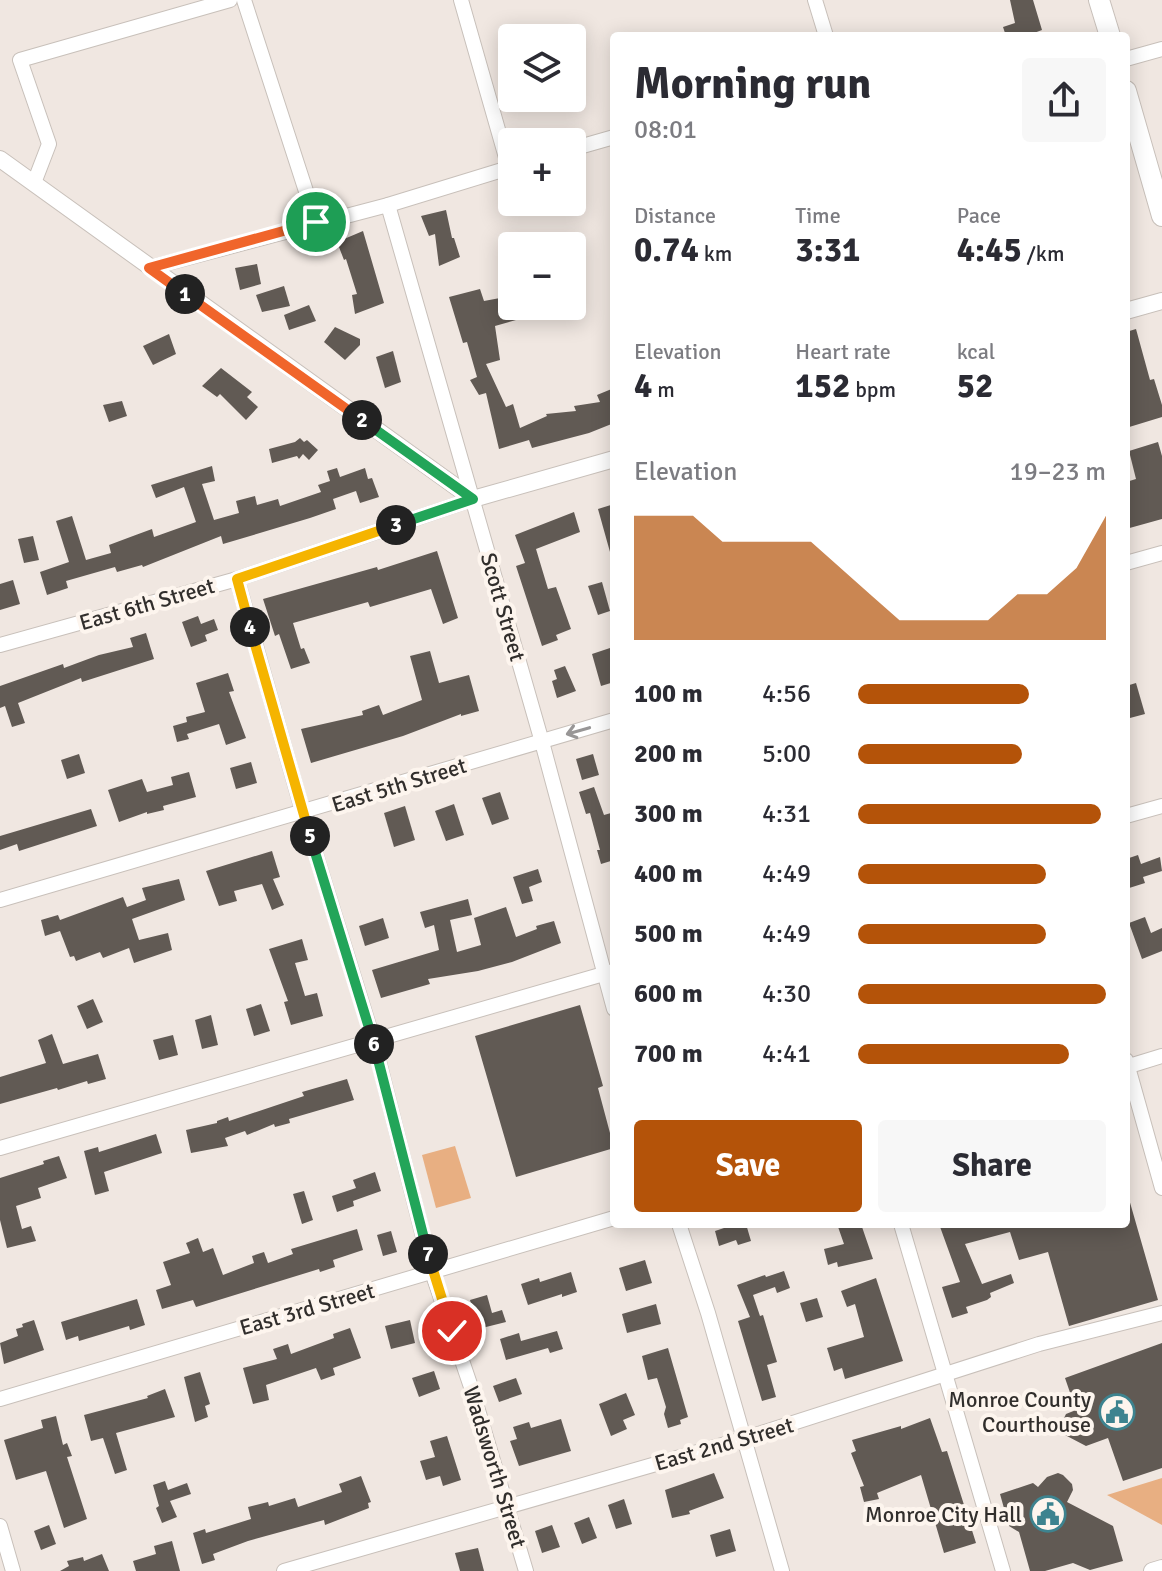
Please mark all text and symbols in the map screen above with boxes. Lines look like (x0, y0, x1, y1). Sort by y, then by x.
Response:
map controls (498, 24, 586, 320)
button: layers (498, 24, 586, 112)
text: Morning run (634, 57, 871, 111)
button: share (1022, 58, 1106, 142)
text: 08:01 (634, 114, 697, 146)
button: + (498, 128, 586, 216)
pin (282, 188, 350, 256)
icon: arrive (294, 200, 338, 244)
text: Distance (634, 202, 716, 229)
text: Time (795, 202, 841, 229)
text: Pace (957, 202, 1001, 229)
text: 0.74 (634, 229, 699, 271)
text: 3:31 (795, 229, 860, 271)
text: 4:45 (957, 229, 1022, 271)
button: − (498, 232, 586, 320)
text: km (699, 240, 732, 267)
text: /km (1022, 240, 1064, 267)
pin: 1 (165, 274, 205, 314)
text: 1 (179, 280, 191, 307)
text: Elevation (634, 338, 722, 365)
text: Heart rate (795, 338, 891, 365)
text: kcal (957, 338, 995, 365)
text: 4 (634, 365, 652, 407)
text: 152 (795, 365, 850, 407)
text: 52 (957, 365, 993, 407)
text: m (652, 376, 675, 403)
text: bpm (850, 376, 896, 403)
pin: 2 (342, 400, 382, 440)
text: 2 (356, 406, 368, 433)
text: Elevation (634, 456, 738, 488)
text: 19–23 m (1010, 456, 1106, 488)
pin: 3 (376, 505, 416, 545)
text: 3 (390, 511, 402, 538)
street label: Scott Street (475, 550, 531, 664)
street label: East 6th Street (76, 572, 218, 636)
pin: 4 (230, 607, 270, 647)
text: 4 (244, 613, 256, 640)
text: 100 m (634, 678, 703, 710)
text: 4:56 (762, 678, 811, 710)
one-way arrow (565, 724, 591, 739)
text: 200 m (634, 738, 703, 770)
text: 5:00 (762, 738, 811, 770)
street label: East 5th Street (328, 752, 470, 818)
text: 300 m (634, 798, 703, 830)
text: 4:31 (762, 798, 811, 830)
pin: 5 (290, 816, 330, 856)
text: 5 (304, 822, 316, 849)
text: 400 m (634, 858, 703, 890)
text: 4:49 (762, 858, 811, 890)
text: 500 m (634, 918, 703, 950)
text: 4:49 (762, 918, 811, 950)
text: 600 m (634, 978, 703, 1010)
text: 4:30 (762, 978, 811, 1010)
pin: 6 (354, 1024, 394, 1064)
text: 6 (368, 1030, 380, 1057)
text: 700 m (634, 1038, 703, 1070)
text: 4:41 (762, 1038, 811, 1070)
button: Save (634, 1120, 862, 1212)
button: Share (878, 1120, 1106, 1212)
pin: 7 (408, 1234, 448, 1274)
text: 7 (422, 1240, 434, 1267)
street label: East 3rd Street (236, 1277, 378, 1341)
pin (418, 1297, 486, 1365)
icon: check (430, 1309, 474, 1353)
street label: Wadsworth Street (458, 1383, 533, 1551)
place label: Monroe County Courthouse (948, 1386, 1092, 1438)
public building icon: Monroe County Courthouse (1098, 1393, 1136, 1431)
street label: East 2nd Street (651, 1411, 797, 1477)
public building icon: Monroe City Hall (1029, 1495, 1067, 1533)
place label: Monroe City Hall (865, 1501, 1022, 1528)

